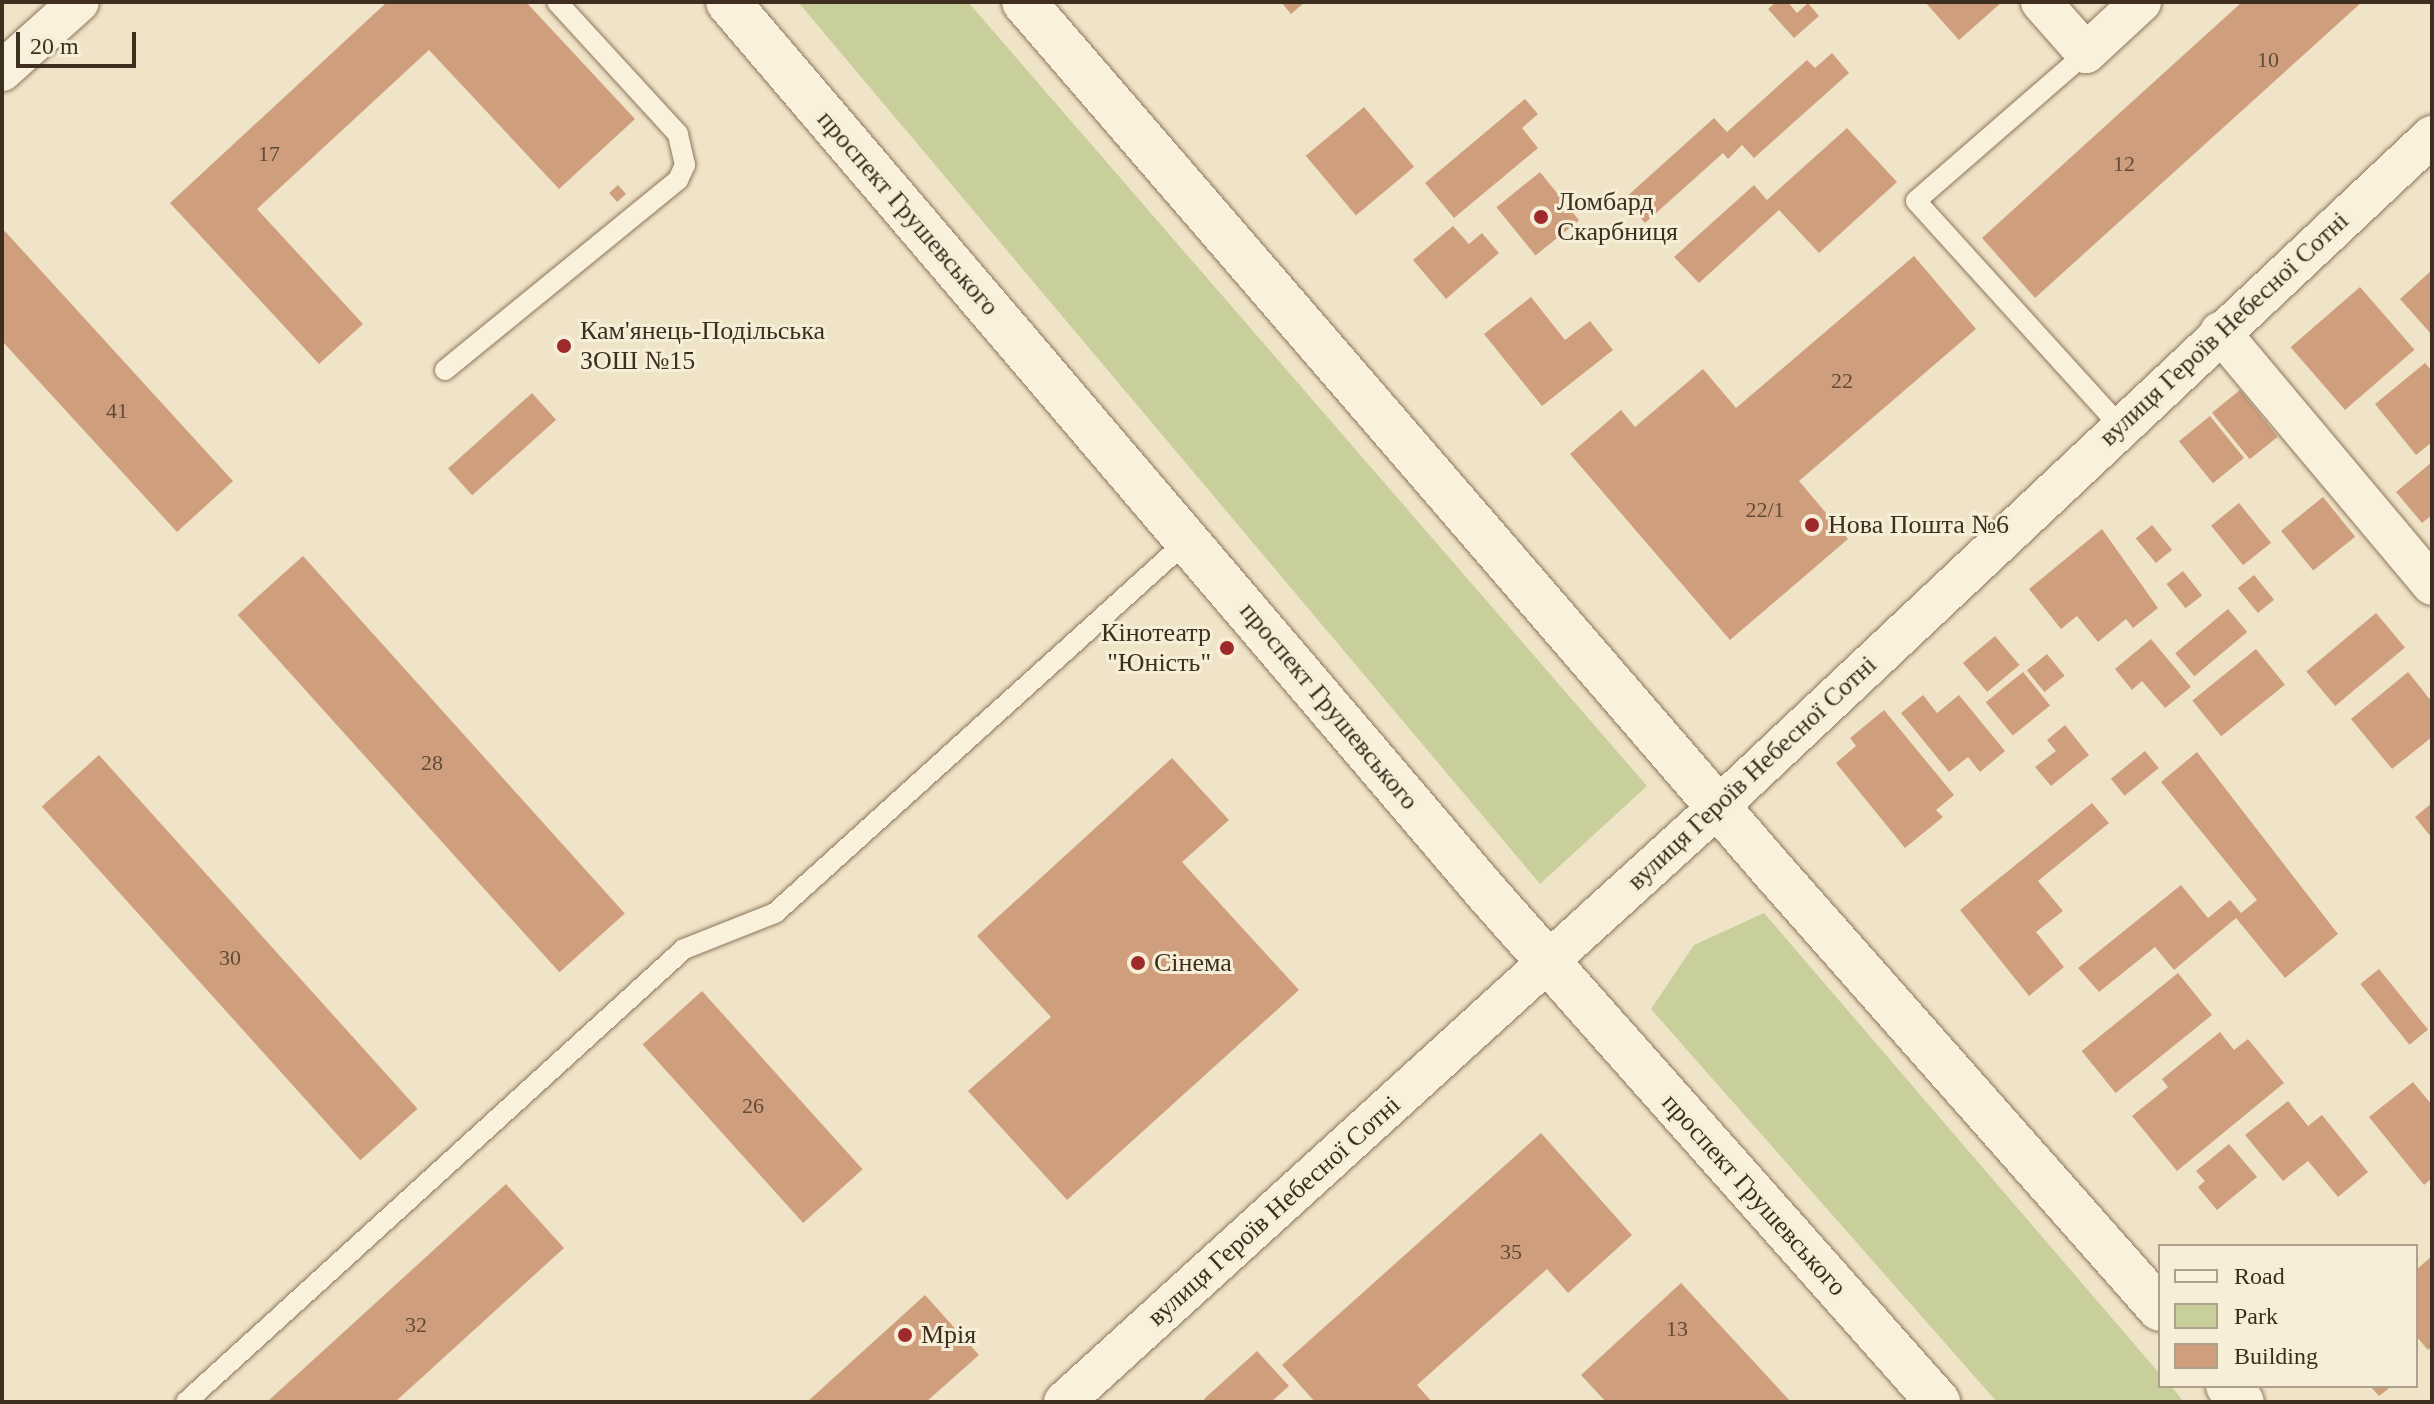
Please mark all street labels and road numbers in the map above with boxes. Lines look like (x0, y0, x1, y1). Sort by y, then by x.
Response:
street label: проспект Грушевського (811, 104, 1005, 322)
street label: вулиця Героїв Небесної Сотні (2093, 205, 2355, 453)
street label: проспект Грушевського (1233, 596, 1425, 816)
street label: вулиця Героїв Небесної Сотні (1621, 649, 1883, 897)
street label: проспект Грушевського (1655, 1088, 1853, 1302)
street label: вулиця Героїв Небесної Сотні (1141, 1089, 1407, 1333)

